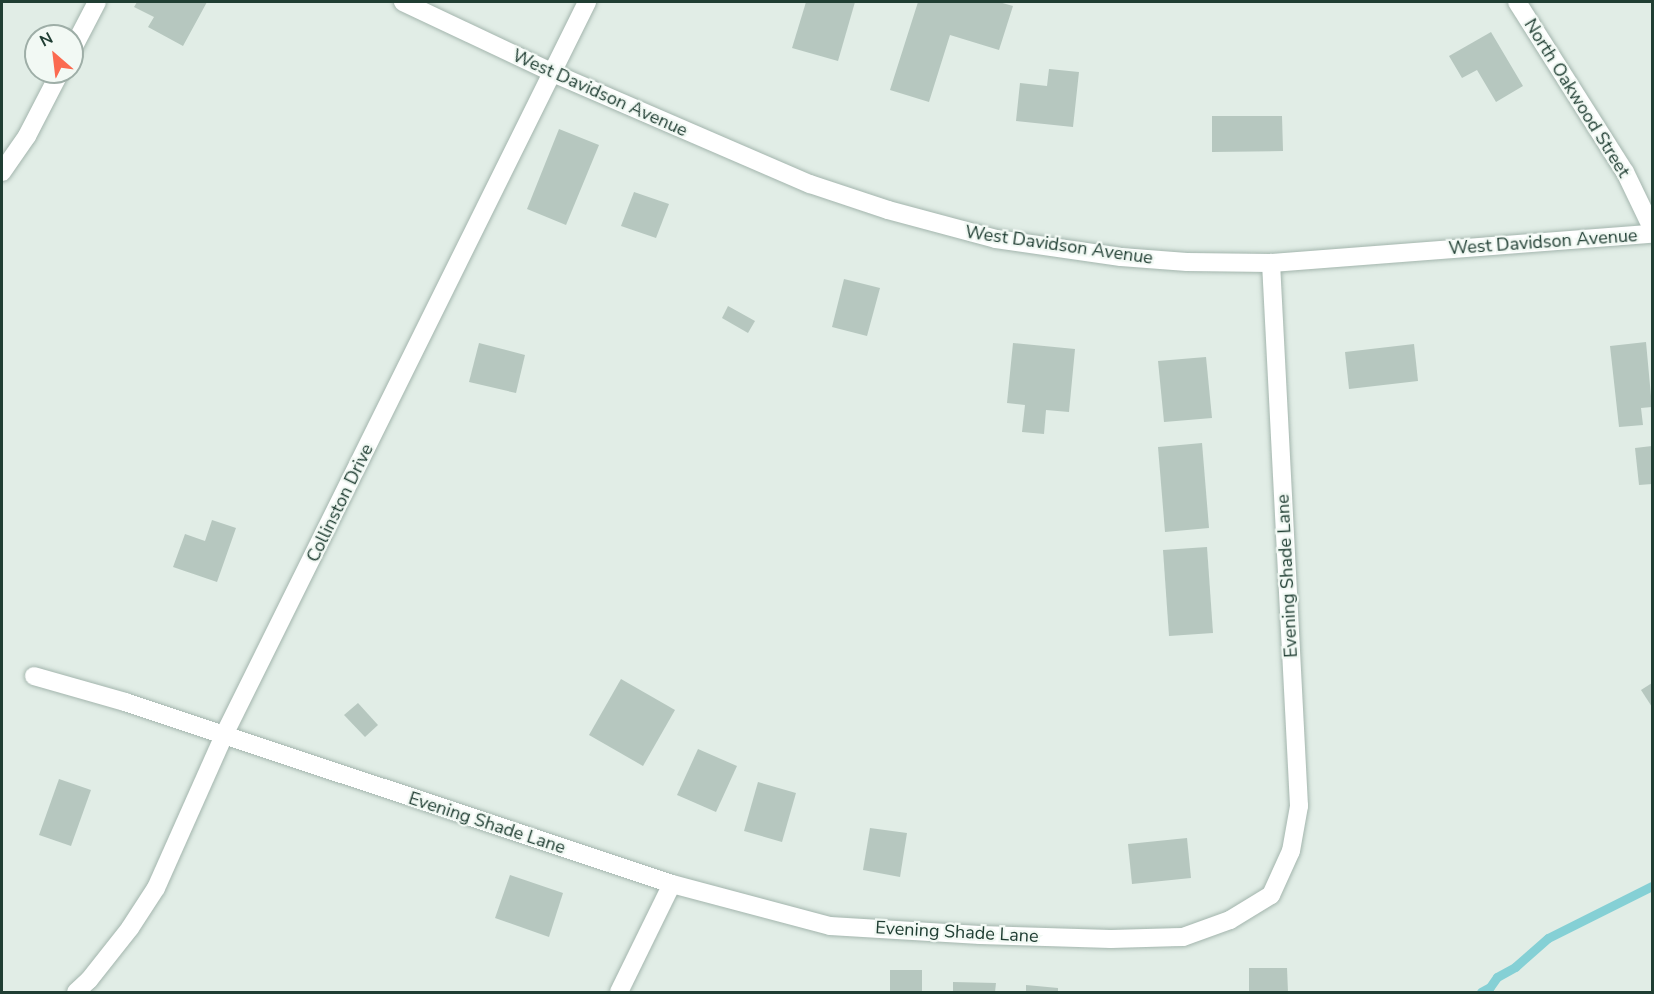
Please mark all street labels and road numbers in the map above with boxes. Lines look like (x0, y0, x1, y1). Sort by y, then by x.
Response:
street label: North Oakwood Street (1519, 15, 1635, 181)
street label: West Davidson Avenue (509, 45, 691, 141)
street label: West Davidson Avenue (964, 221, 1154, 269)
street label: West Davidson Avenue (1448, 225, 1638, 259)
street label: Collinston Drive (302, 440, 378, 566)
street label: Evening Shade Lane (1272, 494, 1302, 658)
street label: Evening Shade Lane (406, 787, 568, 859)
street label: Evening Shade Lane (875, 917, 1039, 947)

